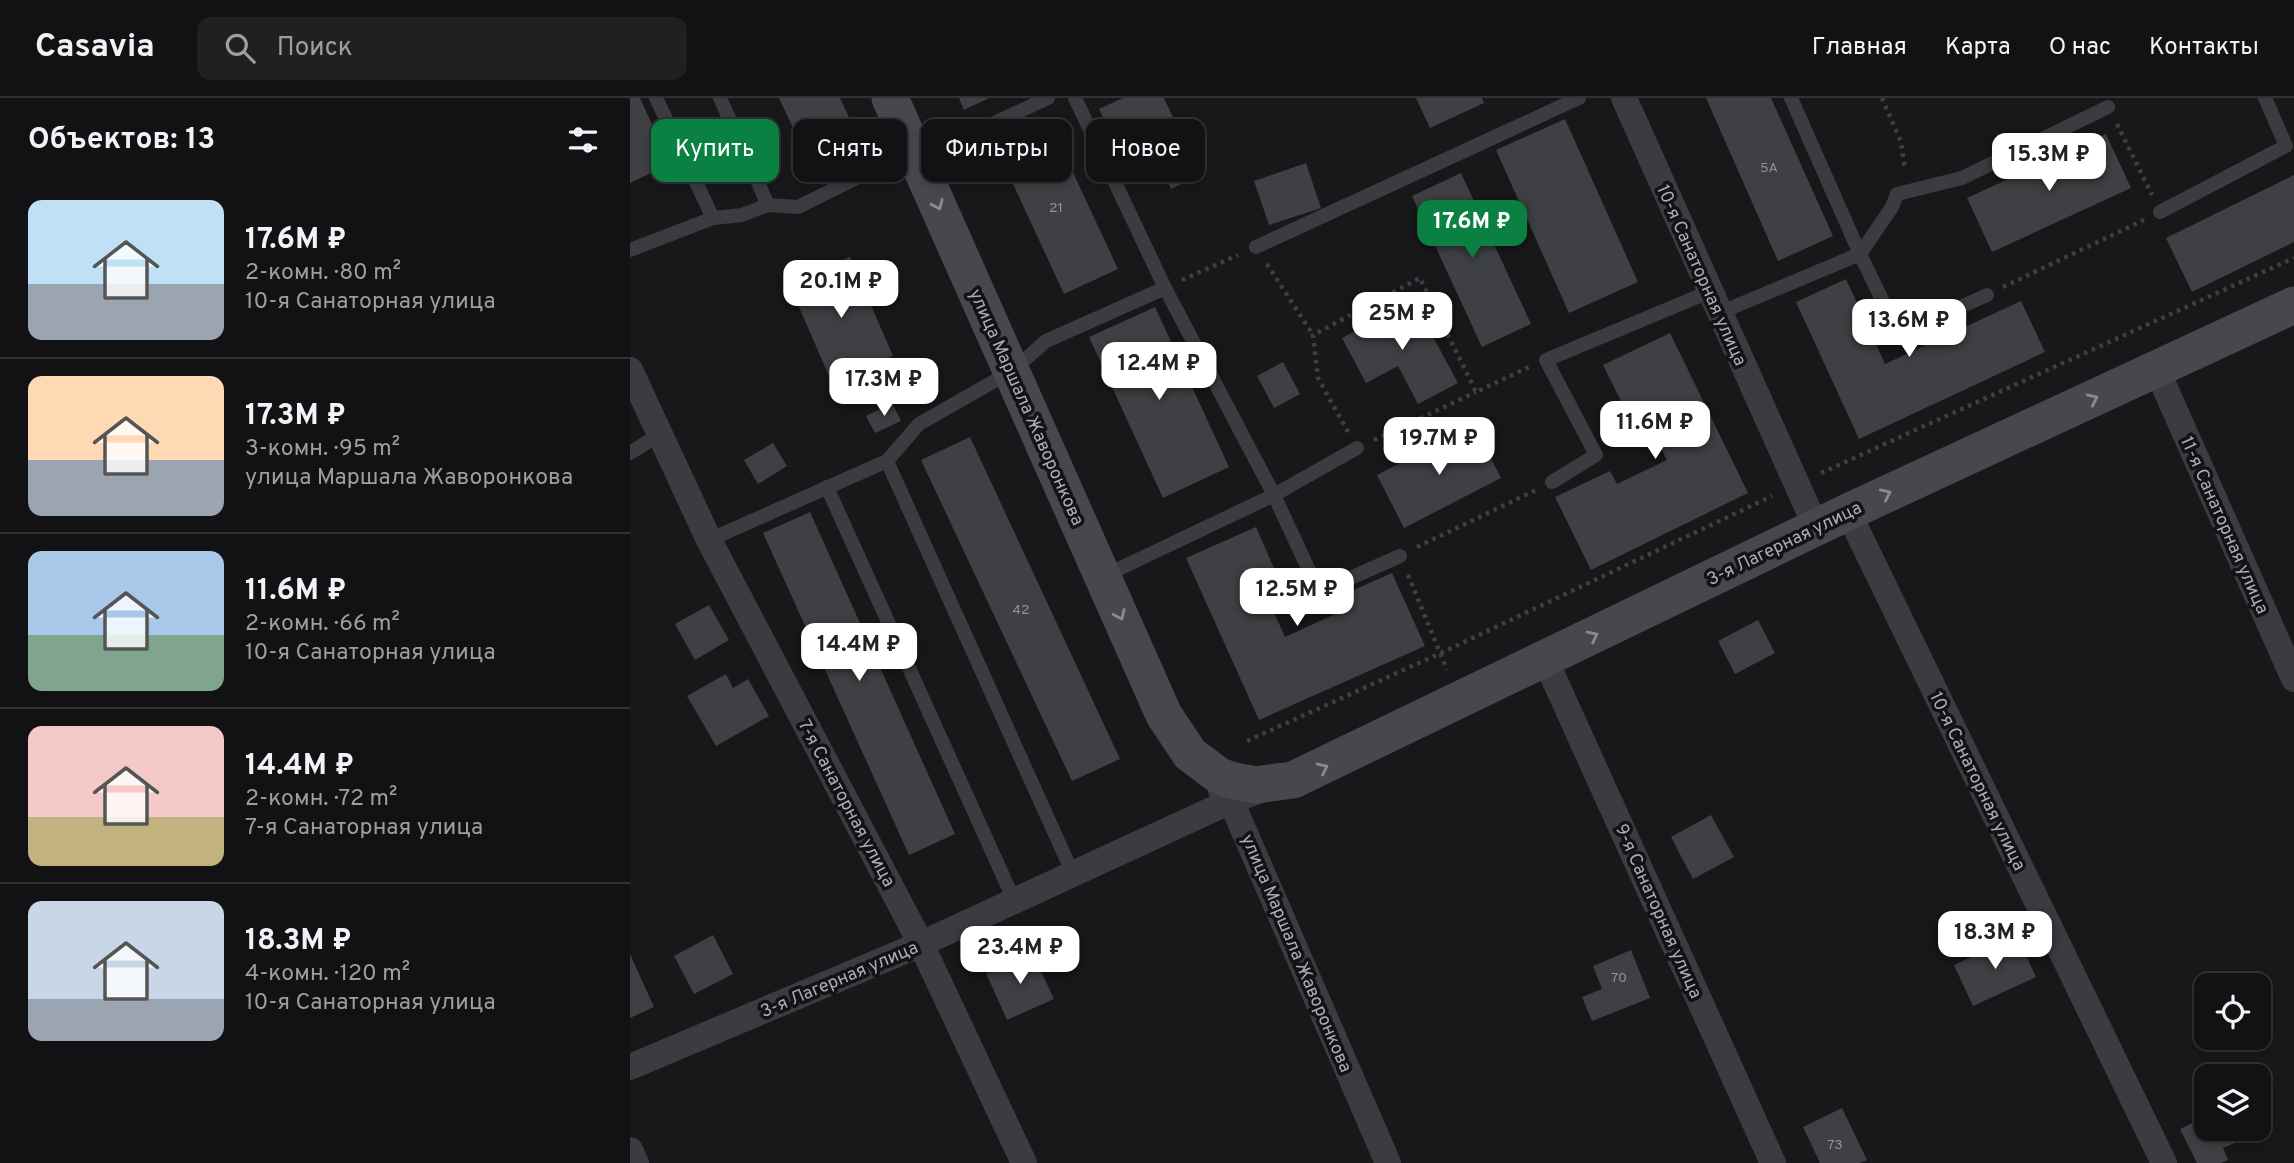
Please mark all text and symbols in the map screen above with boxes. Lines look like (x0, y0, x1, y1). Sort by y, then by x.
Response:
search box (197, 17, 687, 80)
text: Casavia (35, 27, 155, 69)
icon: search (221, 29, 259, 67)
text: Поиск (277, 32, 353, 65)
text: Главная (1812, 33, 1907, 63)
text: Карта (1945, 33, 2011, 63)
text: О нас (2049, 33, 2111, 63)
text: Контакты (2149, 33, 2259, 63)
chip: Купить (651, 119, 779, 182)
chip: Снять (793, 119, 907, 182)
chip: Фильтры (921, 119, 1072, 182)
chip: Новое (1086, 119, 1205, 182)
icon: filters (564, 121, 602, 159)
text: Объектов: 13 (28, 122, 215, 159)
pin: 15.3M ₽ (1984, 134, 2114, 193)
text: 15.3M ₽ (2008, 141, 2090, 170)
house number: 5А (1760, 160, 1778, 177)
street label: 10-я Санаторная улица (1650, 181, 1751, 370)
one-way arrow (930, 198, 944, 210)
house number: 21 (1049, 200, 1063, 217)
pin: 17.6M ₽ (1407, 200, 1537, 260)
text: 17.6M ₽ (1433, 208, 1511, 237)
text: 17.6M ₽ (245, 222, 346, 259)
icon: home (84, 228, 168, 312)
text: 2-комн. · 80 m² (245, 259, 401, 288)
pin: 20.1M ₽ (776, 260, 906, 320)
text: 20.1M ₽ (799, 268, 883, 297)
street label: улица Маршала Жаворонкова (963, 286, 1088, 530)
text: 10-я Санаторная улица (245, 288, 496, 317)
pin: 25M ₽ (1353, 292, 1451, 352)
text: 25M ₽ (1368, 300, 1436, 329)
pin: 13.6M ₽ (1844, 300, 1974, 359)
text: 13.6M ₽ (1868, 307, 1950, 336)
pin: 12.4M ₽ (1094, 342, 1224, 402)
text: 12.4M ₽ (1117, 350, 1201, 379)
pin: 17.3M ₽ (819, 358, 949, 418)
text: 17.3M ₽ (845, 366, 923, 395)
one-way arrow (2086, 394, 2098, 408)
text: 17.3M ₽ (245, 398, 346, 435)
pin: 11.6M ₽ (1590, 402, 1720, 461)
icon: home (84, 404, 168, 488)
text: 11.6M ₽ (1616, 409, 1694, 438)
pin: 19.7M ₽ (1374, 418, 1504, 477)
text: 19.7M ₽ (1400, 425, 1478, 454)
street label: 11-я Санаторная улица (2174, 433, 2273, 618)
text: 3-комн. · 95 m² (245, 435, 400, 464)
text: улица Маршала Жаворонкова (245, 464, 573, 493)
one-way arrow (1879, 488, 1891, 502)
street label: 3-я Лагерная улица (1704, 497, 1866, 592)
pin: 12.5M ₽ (1232, 568, 1362, 628)
text: 11.6M ₽ (245, 573, 346, 610)
text: 12.5M ₽ (1256, 576, 1338, 605)
icon: home (84, 579, 168, 663)
house number: 42 (1012, 602, 1030, 619)
one-way arrow (1112, 607, 1126, 620)
text: 2-комн. · 66 m² (245, 610, 400, 639)
pin: 14.4M ₽ (794, 624, 924, 683)
one-way arrow (1586, 630, 1598, 644)
text: 14.4M ₽ (817, 631, 901, 660)
text: 10-я Санаторная улица (245, 639, 496, 668)
street label: 10-я Санаторная улица (1923, 688, 2030, 875)
street label: 7-я Санаторная улица (792, 716, 900, 891)
text: 14.4M ₽ (245, 748, 354, 785)
icon: home (84, 754, 168, 838)
one-way arrow (1316, 762, 1328, 776)
text: 2-комн. · 72 m² (245, 785, 397, 814)
text: 7-я Санаторная улица (245, 814, 483, 843)
street label: 9-я Санаторная улица (1609, 821, 1706, 1002)
street label: улица Маршала Жаворонкова (1235, 831, 1356, 1076)
pin: 18.3M ₽ (1930, 912, 2060, 971)
text: 18.3M ₽ (1954, 919, 2036, 948)
text: 18.3M ₽ (245, 923, 352, 960)
pin: 23.4M ₽ (955, 926, 1085, 986)
icon: home (84, 929, 168, 1013)
text: 23.4M ₽ (976, 934, 1064, 963)
street label: 3-я Лагерная улица (757, 937, 922, 1024)
text: 4-комн. · 120 m² (245, 960, 410, 989)
house number: 70 (1611, 970, 1627, 987)
map controls (2194, 973, 2271, 1141)
button: locate (2194, 973, 2271, 1050)
text: 10-я Санаторная улица (245, 989, 496, 1018)
button: layers (2194, 1064, 2271, 1141)
house number: 73 (1827, 1137, 1843, 1154)

